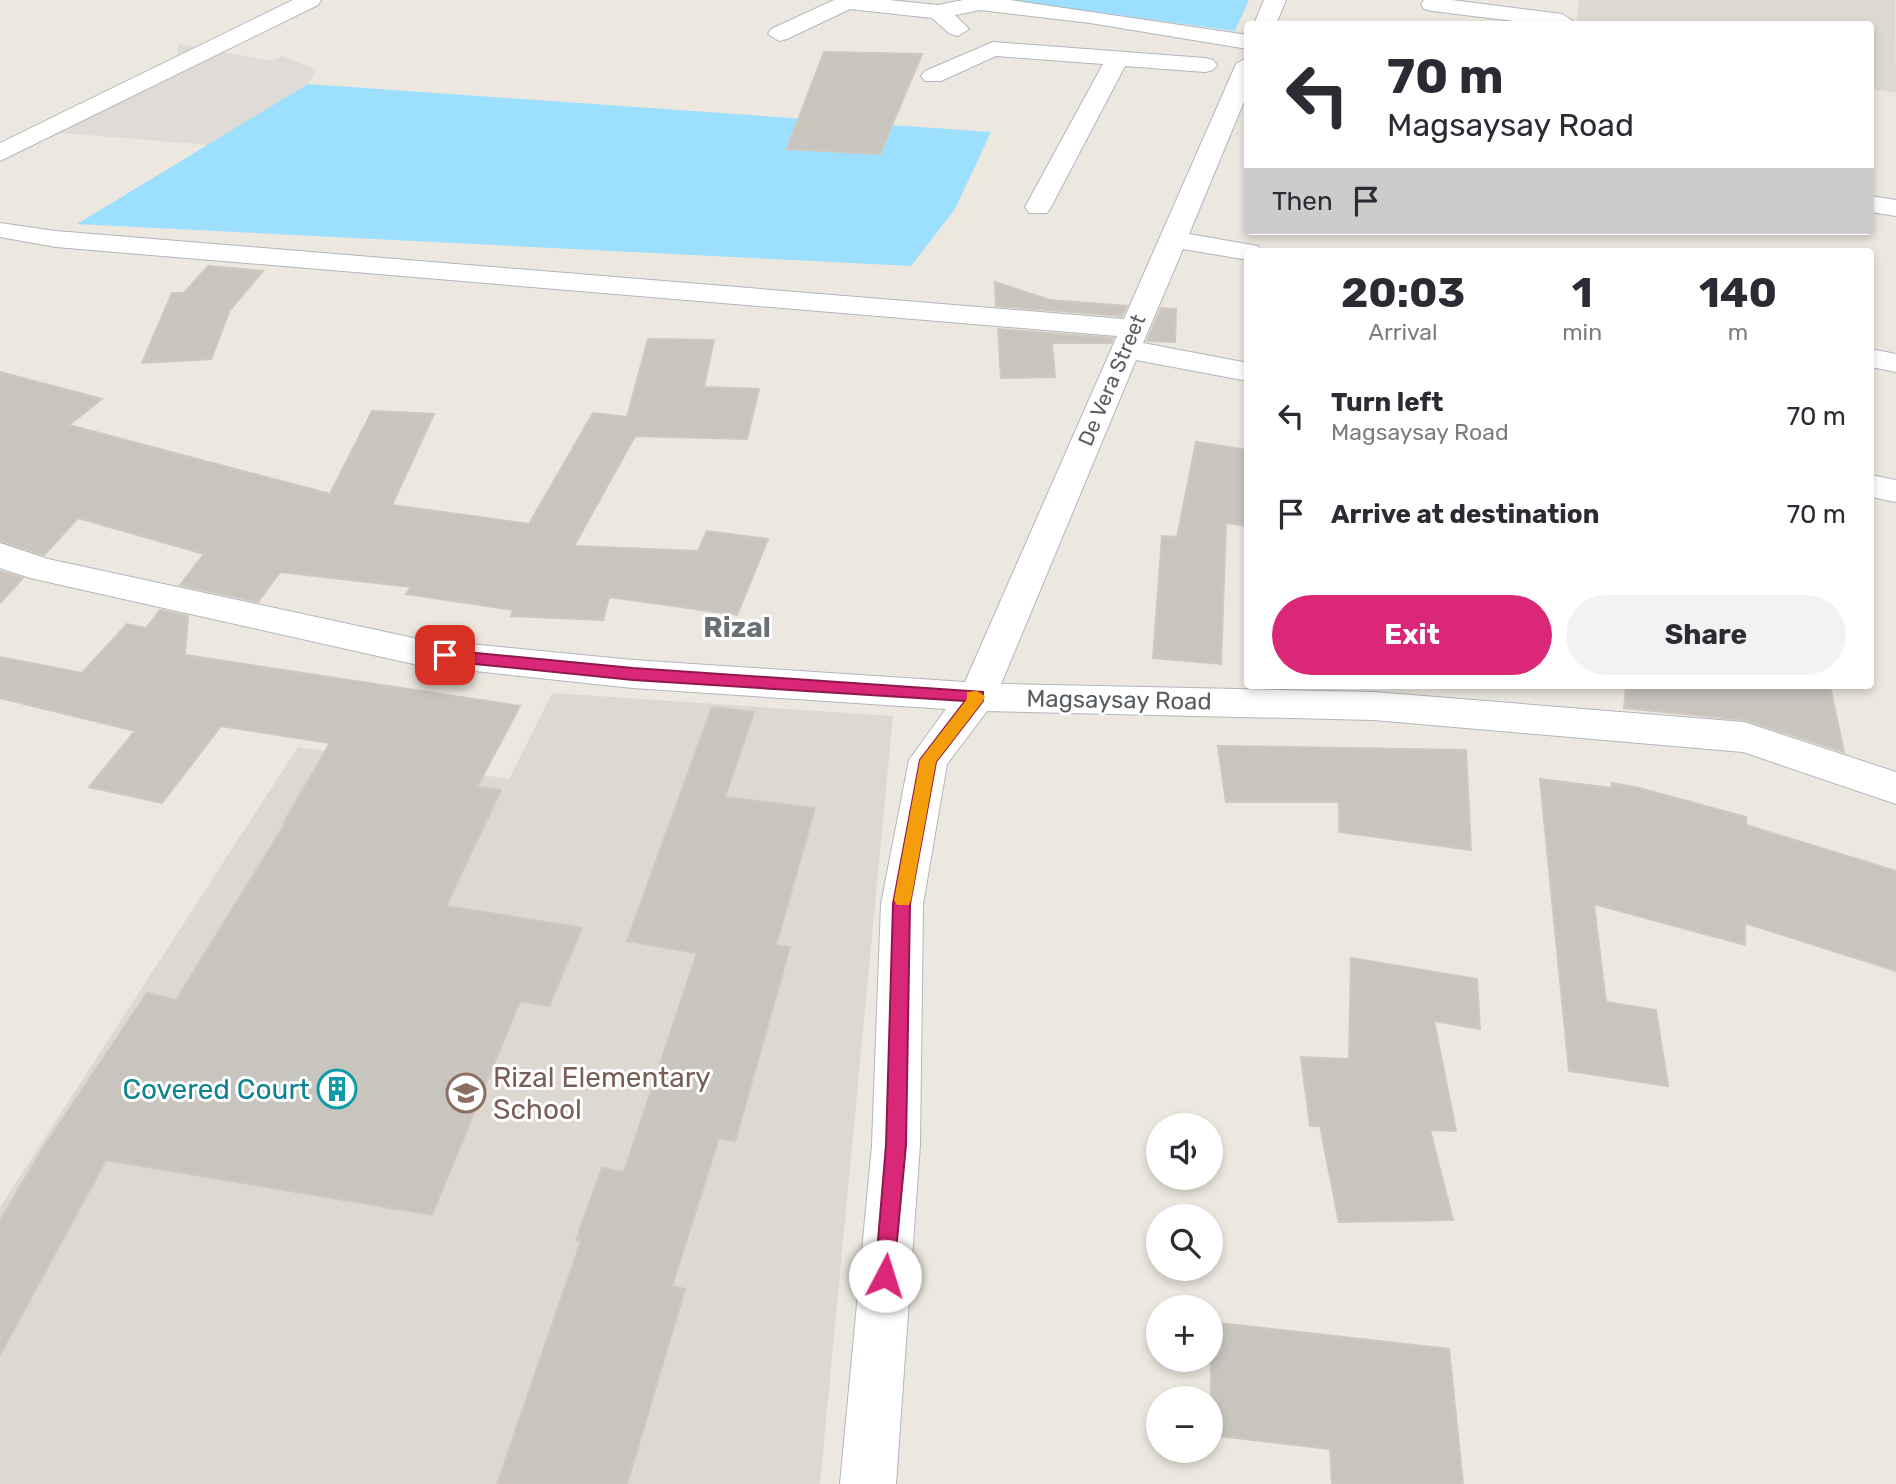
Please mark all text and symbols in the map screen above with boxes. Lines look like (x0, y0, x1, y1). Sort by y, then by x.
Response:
text: 70 m (1387, 47, 1504, 105)
icon: left (1272, 49, 1363, 140)
text: Magsaysay Road (1387, 106, 1634, 144)
icon: arrive (1347, 182, 1385, 220)
text: Then (1272, 186, 1333, 217)
text: 20:03 (1341, 268, 1465, 318)
text: 1 (1572, 268, 1593, 318)
text: 140 (1699, 268, 1777, 318)
street label: De Vera Street (1073, 310, 1150, 449)
text: Arrival (1369, 318, 1438, 346)
text: min (1562, 318, 1602, 346)
text: m (1728, 318, 1748, 346)
text: Turn left (1331, 387, 1443, 418)
icon: left (1272, 397, 1310, 435)
text: 70 m (1787, 401, 1846, 432)
text: Magsaysay Road (1331, 418, 1509, 446)
icon: arrive (1272, 495, 1310, 533)
text: Arrive at destination (1331, 499, 1599, 530)
text: 70 m (1787, 499, 1846, 530)
button: Exit (1272, 595, 1552, 675)
button: Share (1566, 595, 1846, 675)
district label: Rizal (703, 611, 771, 644)
pin (415, 625, 475, 685)
icon: arrive (426, 636, 464, 674)
street label: Magsaysay Road (1026, 684, 1212, 716)
place label: Rizal Elementary School (493, 1061, 711, 1126)
building icon: Covered Court (316, 1068, 358, 1110)
school or university icon: Rizal Elementary School (445, 1072, 487, 1114)
place label: Covered Court (122, 1073, 310, 1106)
map controls (1146, 1113, 1223, 1463)
button: sound (1146, 1113, 1223, 1190)
button: search (1146, 1204, 1223, 1281)
position arrow (848, 1239, 922, 1313)
button: + (1146, 1295, 1223, 1372)
button: − (1146, 1386, 1223, 1463)

